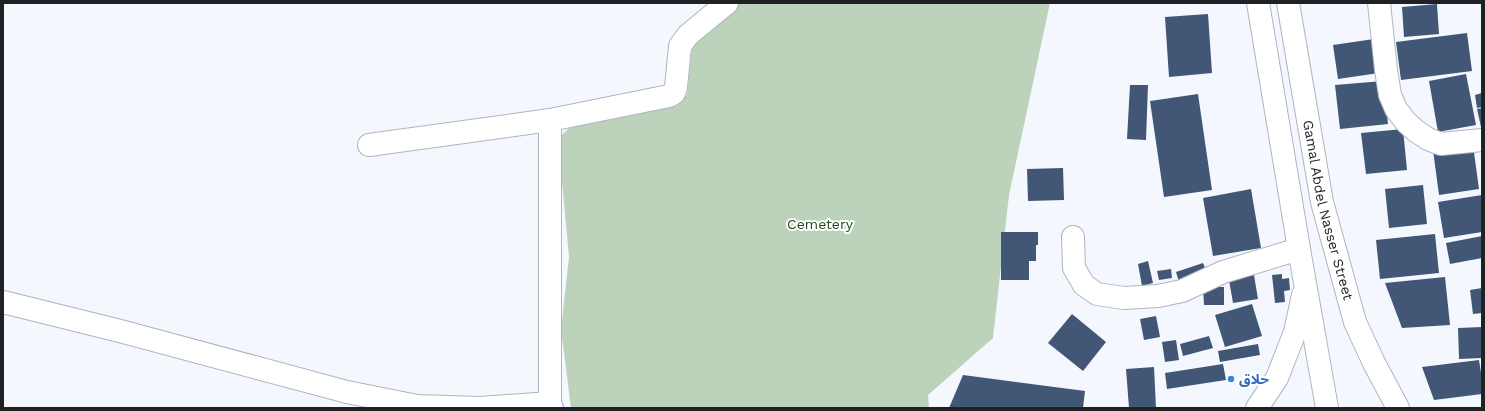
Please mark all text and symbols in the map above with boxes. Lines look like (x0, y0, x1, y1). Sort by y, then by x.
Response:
street label: Gamal Abdel Nasser Street (1300, 119, 1357, 302)
park label: Cemetery (787, 216, 854, 232)
place label: حلاق (1239, 371, 1269, 387)
marker: حلاق (1226, 374, 1236, 384)

